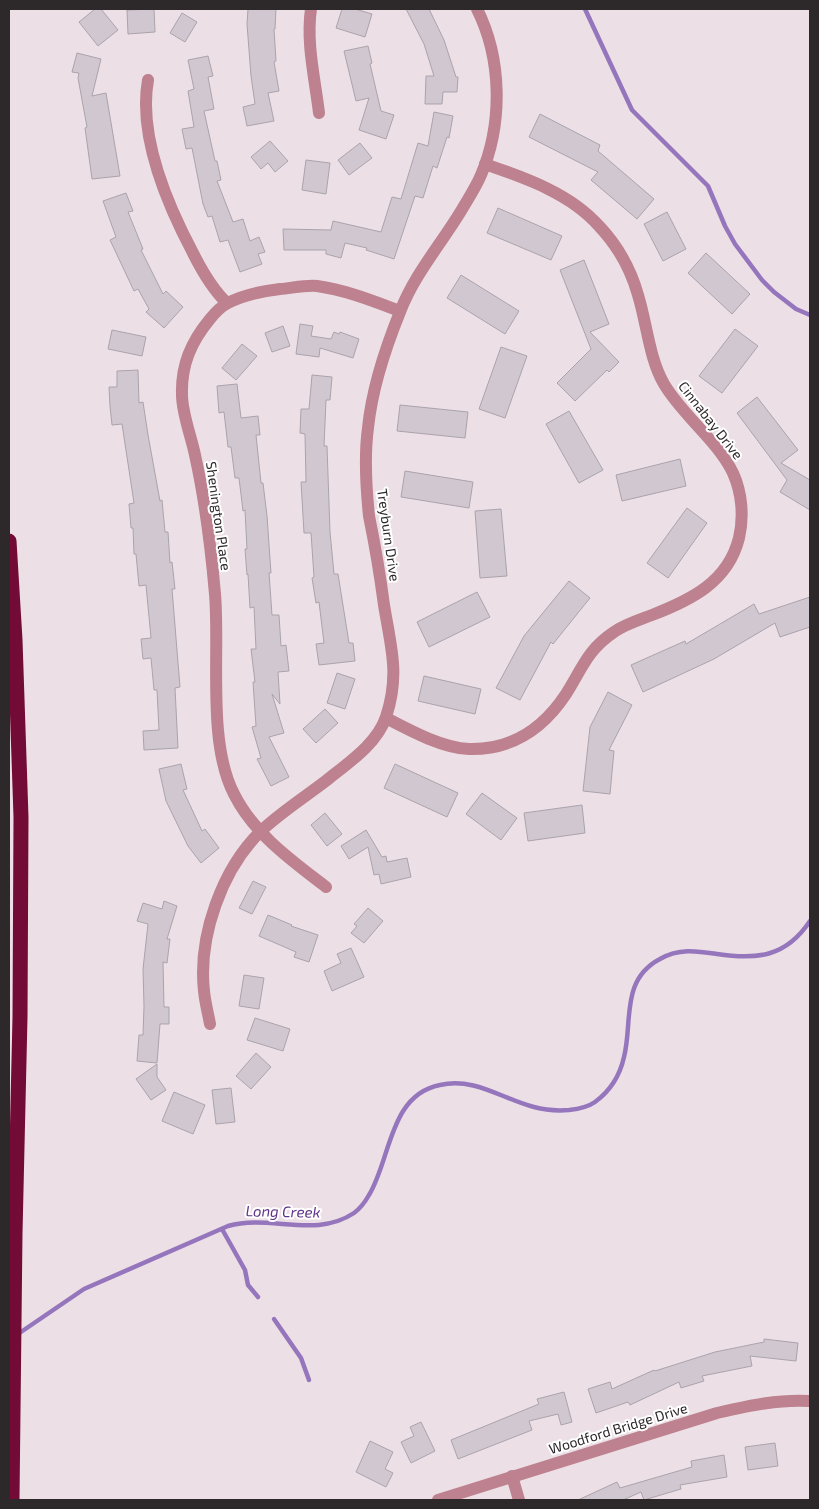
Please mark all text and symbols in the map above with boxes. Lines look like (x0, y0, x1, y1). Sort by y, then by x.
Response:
street label: Cinnabay Drive (675, 378, 747, 462)
street label: Shenington Place (203, 460, 235, 572)
street label: Treyburn Drive (374, 488, 404, 582)
water label: Long Creek (245, 1201, 321, 1221)
street label: Woodford Bridge Drive (547, 1399, 689, 1457)

